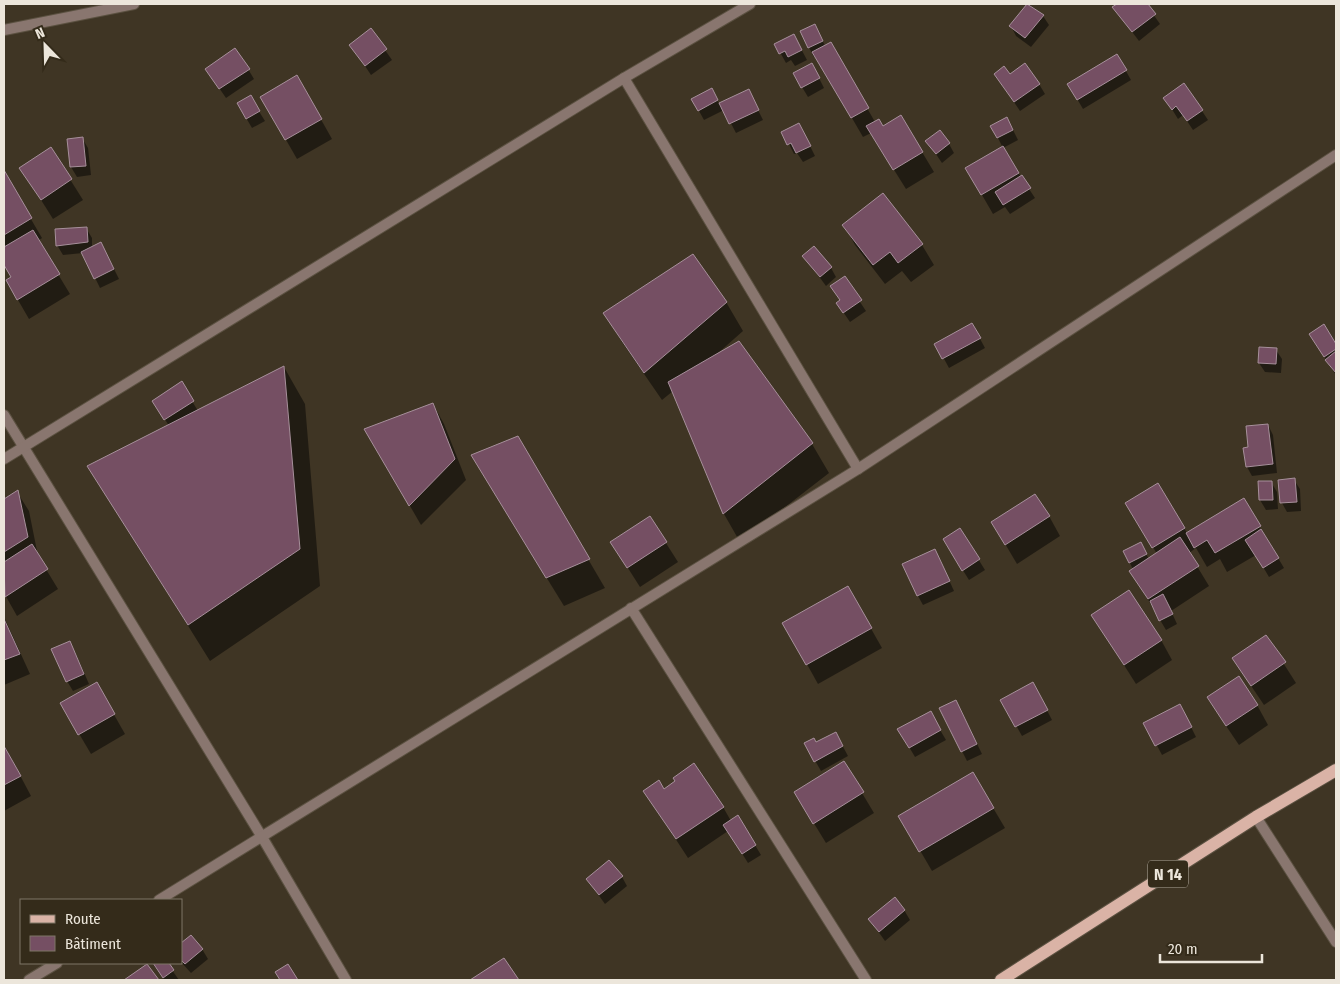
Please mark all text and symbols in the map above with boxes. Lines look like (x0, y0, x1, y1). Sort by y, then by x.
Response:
north arrow (20, 20, 70, 70)
text: N (33, 24, 47, 43)
road number: N 14 (1148, 861, 1188, 888)
legend (20, 899, 182, 964)
text: Route (65, 910, 101, 928)
scale bar (1160, 932, 1262, 964)
text: Bâtiment (65, 935, 121, 953)
text: 20 m (1168, 940, 1198, 958)

